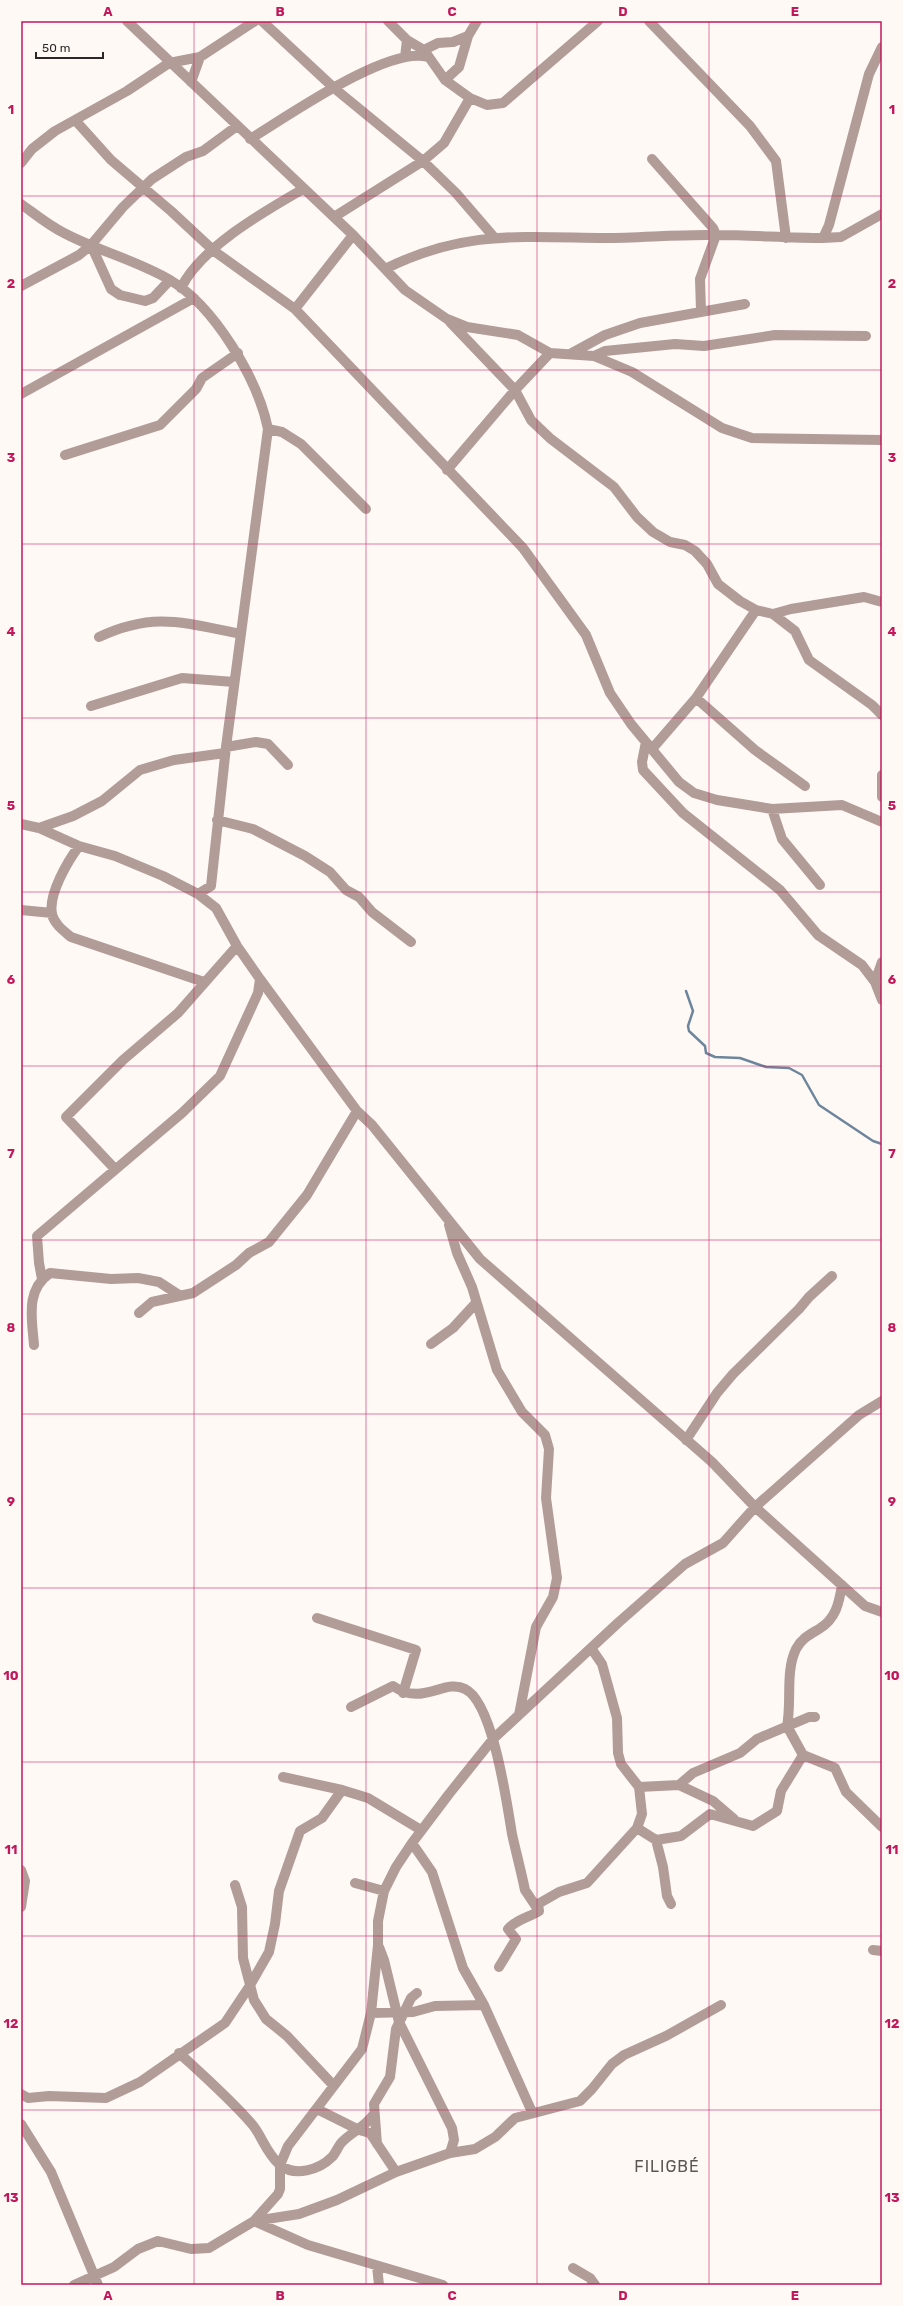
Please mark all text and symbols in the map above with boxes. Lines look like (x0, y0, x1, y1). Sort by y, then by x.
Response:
text: A (103, 4, 113, 19)
text: B (275, 4, 285, 19)
text: C (447, 4, 457, 19)
text: D (618, 4, 628, 19)
text: E (791, 4, 799, 19)
scale bar (36, 34, 103, 60)
text: 50 m (42, 41, 70, 55)
text: 1 (8, 102, 14, 117)
text: 1 (889, 102, 895, 117)
text: 2 (7, 276, 15, 291)
text: 2 (888, 276, 896, 291)
text: 3 (7, 450, 16, 465)
text: 3 (888, 450, 897, 465)
text: 4 (7, 624, 16, 639)
text: 4 (888, 624, 897, 639)
text: 5 (7, 798, 15, 813)
text: 5 (888, 798, 896, 813)
text: 6 (7, 972, 16, 987)
text: 6 (888, 972, 897, 987)
text: 7 (7, 1146, 15, 1161)
text: 7 (888, 1146, 896, 1161)
text: 8 (7, 1320, 16, 1335)
text: 8 (888, 1320, 897, 1335)
text: 9 (7, 1494, 15, 1509)
text: 9 (888, 1494, 896, 1509)
text: 10 (3, 1668, 19, 1683)
text: 10 (884, 1668, 900, 1683)
text: 11 (5, 1842, 17, 1857)
text: 11 (886, 1842, 898, 1857)
text: 12 (4, 2016, 18, 2031)
text: 12 (885, 2016, 899, 2031)
district label: FILIGBÉ (634, 2157, 700, 2176)
text: 13 (3, 2190, 19, 2205)
text: 13 (884, 2190, 900, 2205)
text: A (103, 2288, 113, 2303)
text: B (275, 2288, 285, 2303)
text: C (447, 2288, 457, 2303)
text: D (618, 2288, 628, 2303)
text: E (791, 2288, 799, 2303)

